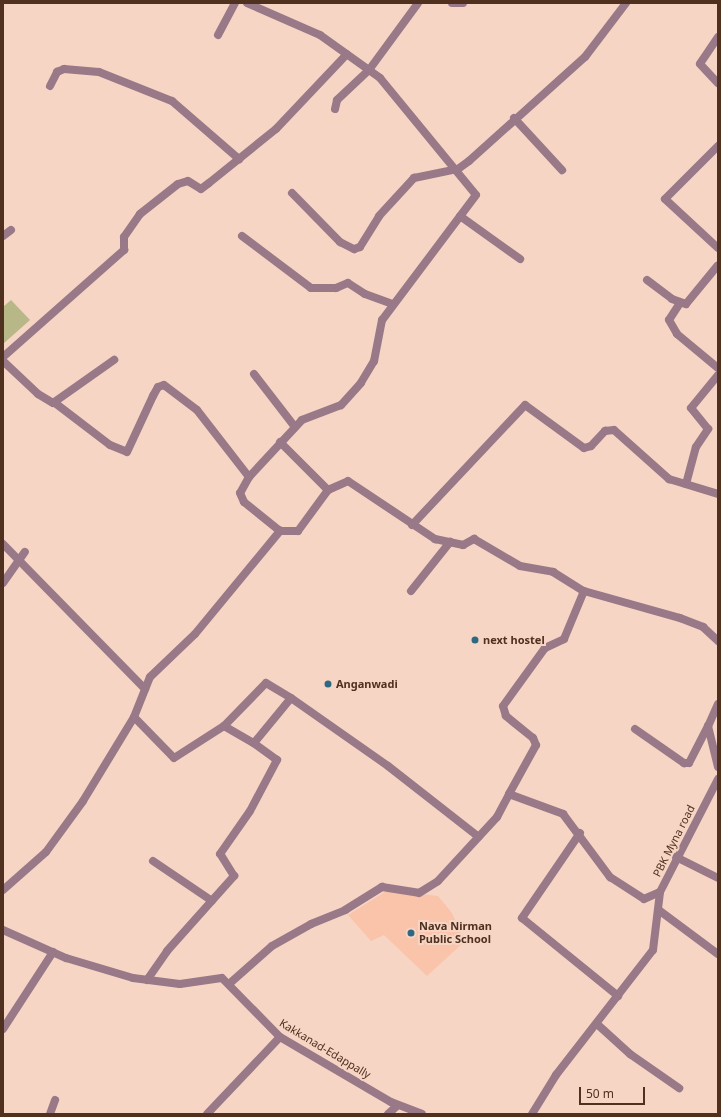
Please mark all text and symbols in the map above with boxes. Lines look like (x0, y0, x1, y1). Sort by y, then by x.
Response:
place label: next hostel (483, 633, 545, 647)
marker: next hostel (470, 635, 480, 645)
place label: Anganwadi (336, 677, 398, 691)
marker: Anganwadi (323, 679, 333, 689)
street label: PBK Myna road (650, 803, 698, 879)
place label: Nava Nirman Public School (419, 920, 492, 946)
marker: Nava Nirman Public School (406, 928, 416, 938)
street label: Kakkanad-Edappally (277, 1017, 373, 1081)
scale bar (581, 1079, 647, 1105)
text: 50 m (586, 1085, 614, 1102)

